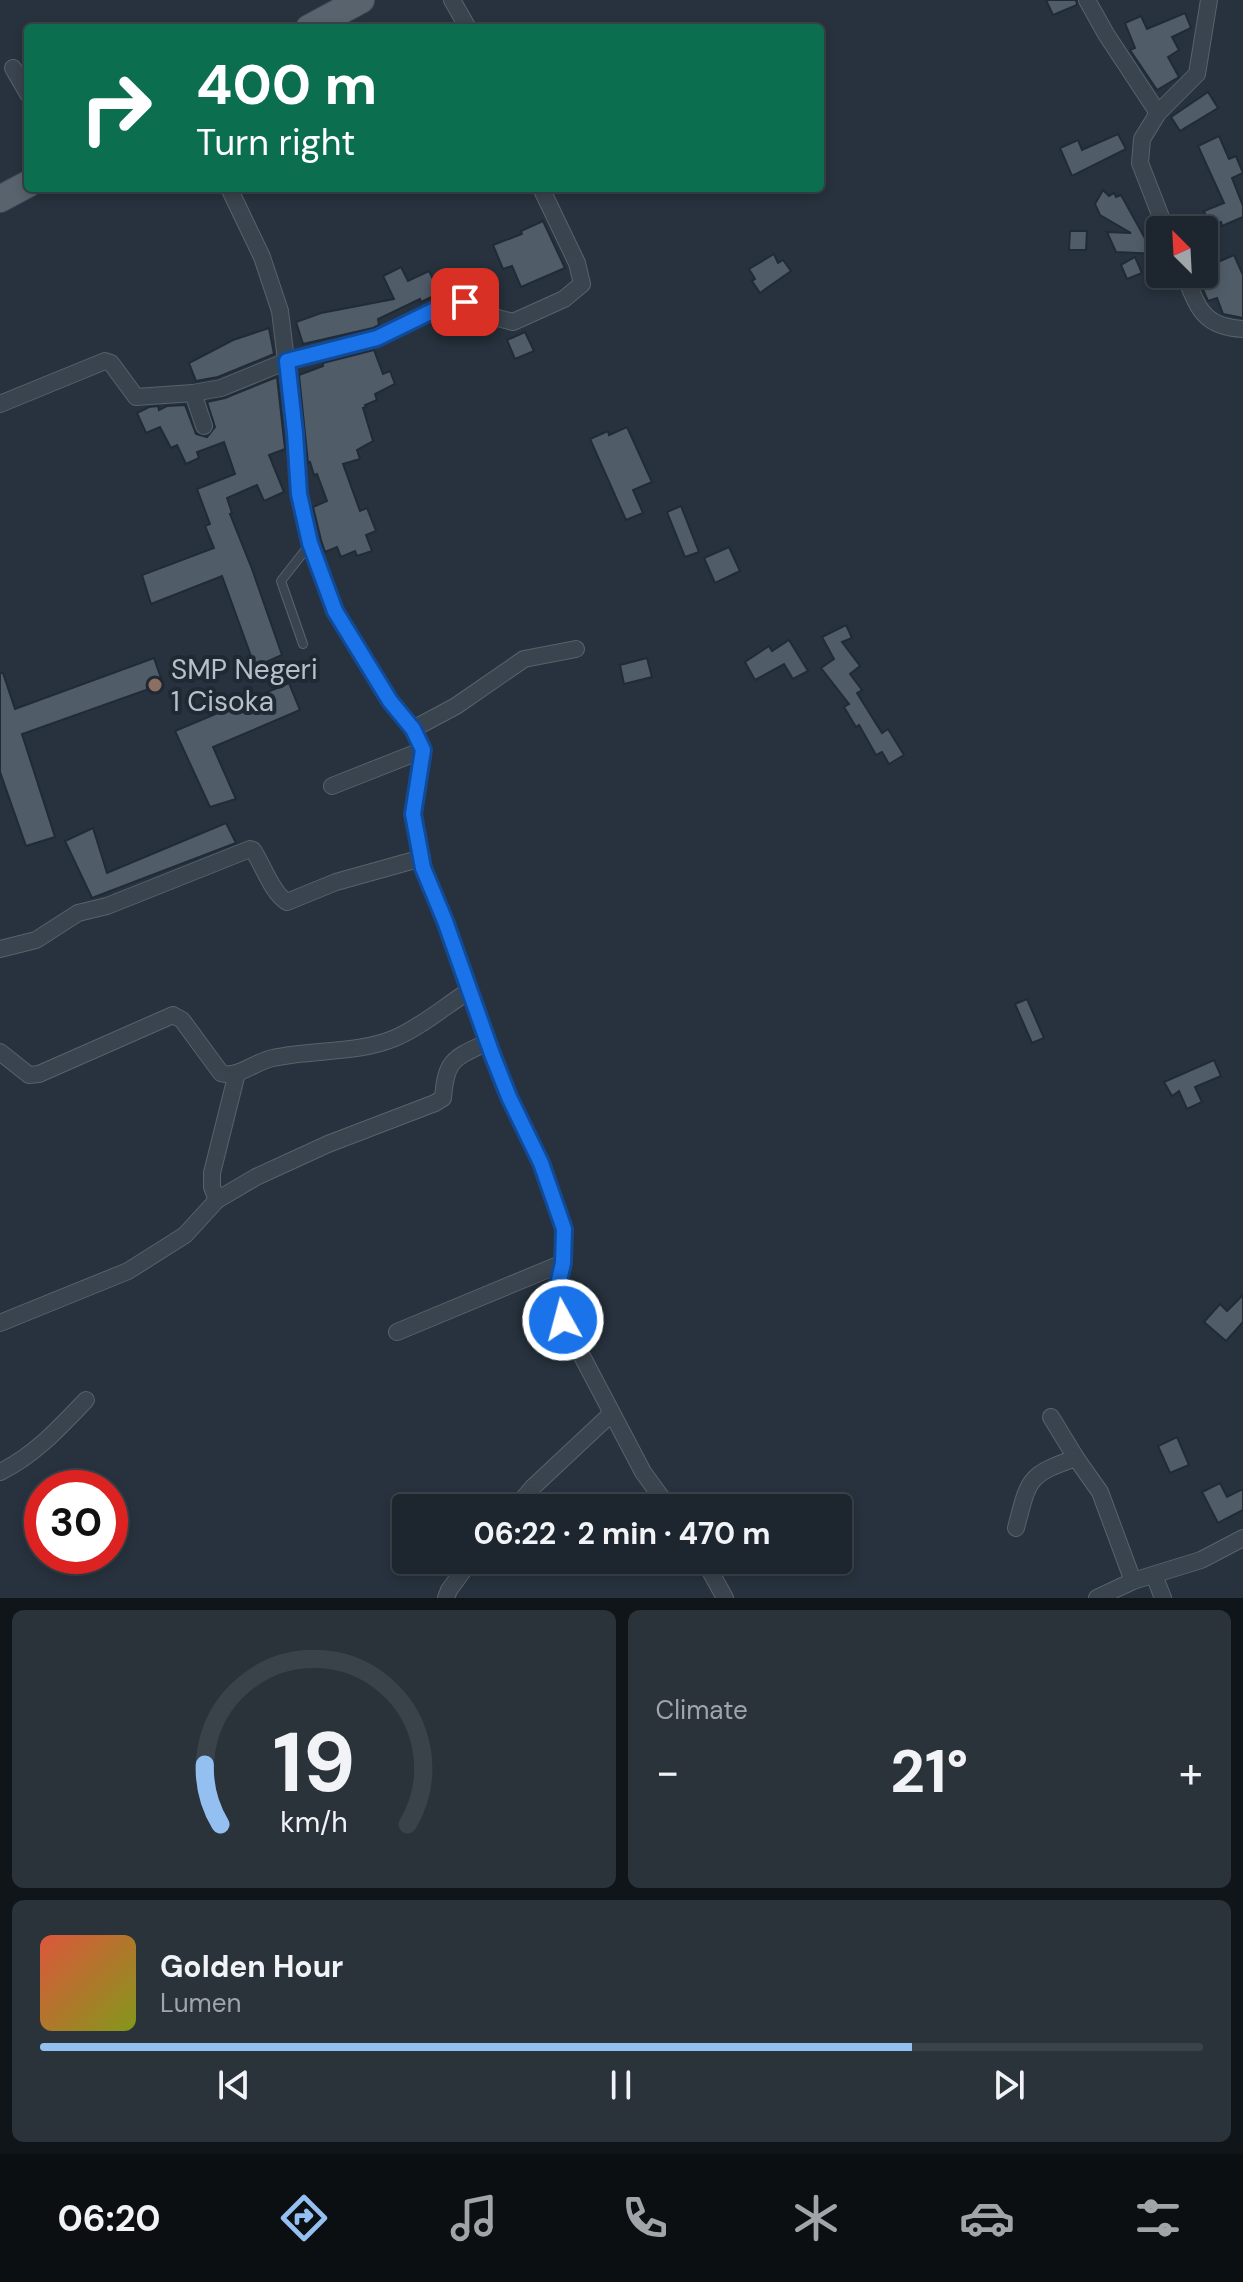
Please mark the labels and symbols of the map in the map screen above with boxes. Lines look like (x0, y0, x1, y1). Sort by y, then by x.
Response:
north arrow (1146, 216, 1218, 288)
pin (431, 268, 499, 336)
place label: SMP Negeri 1 Cisoka (171, 651, 318, 720)
marker: SMP Negeri 1 Cisoka (146, 676, 164, 694)
position arrow (521, 1278, 605, 1362)
speed limit sign: 30 (24, 1470, 128, 1574)

